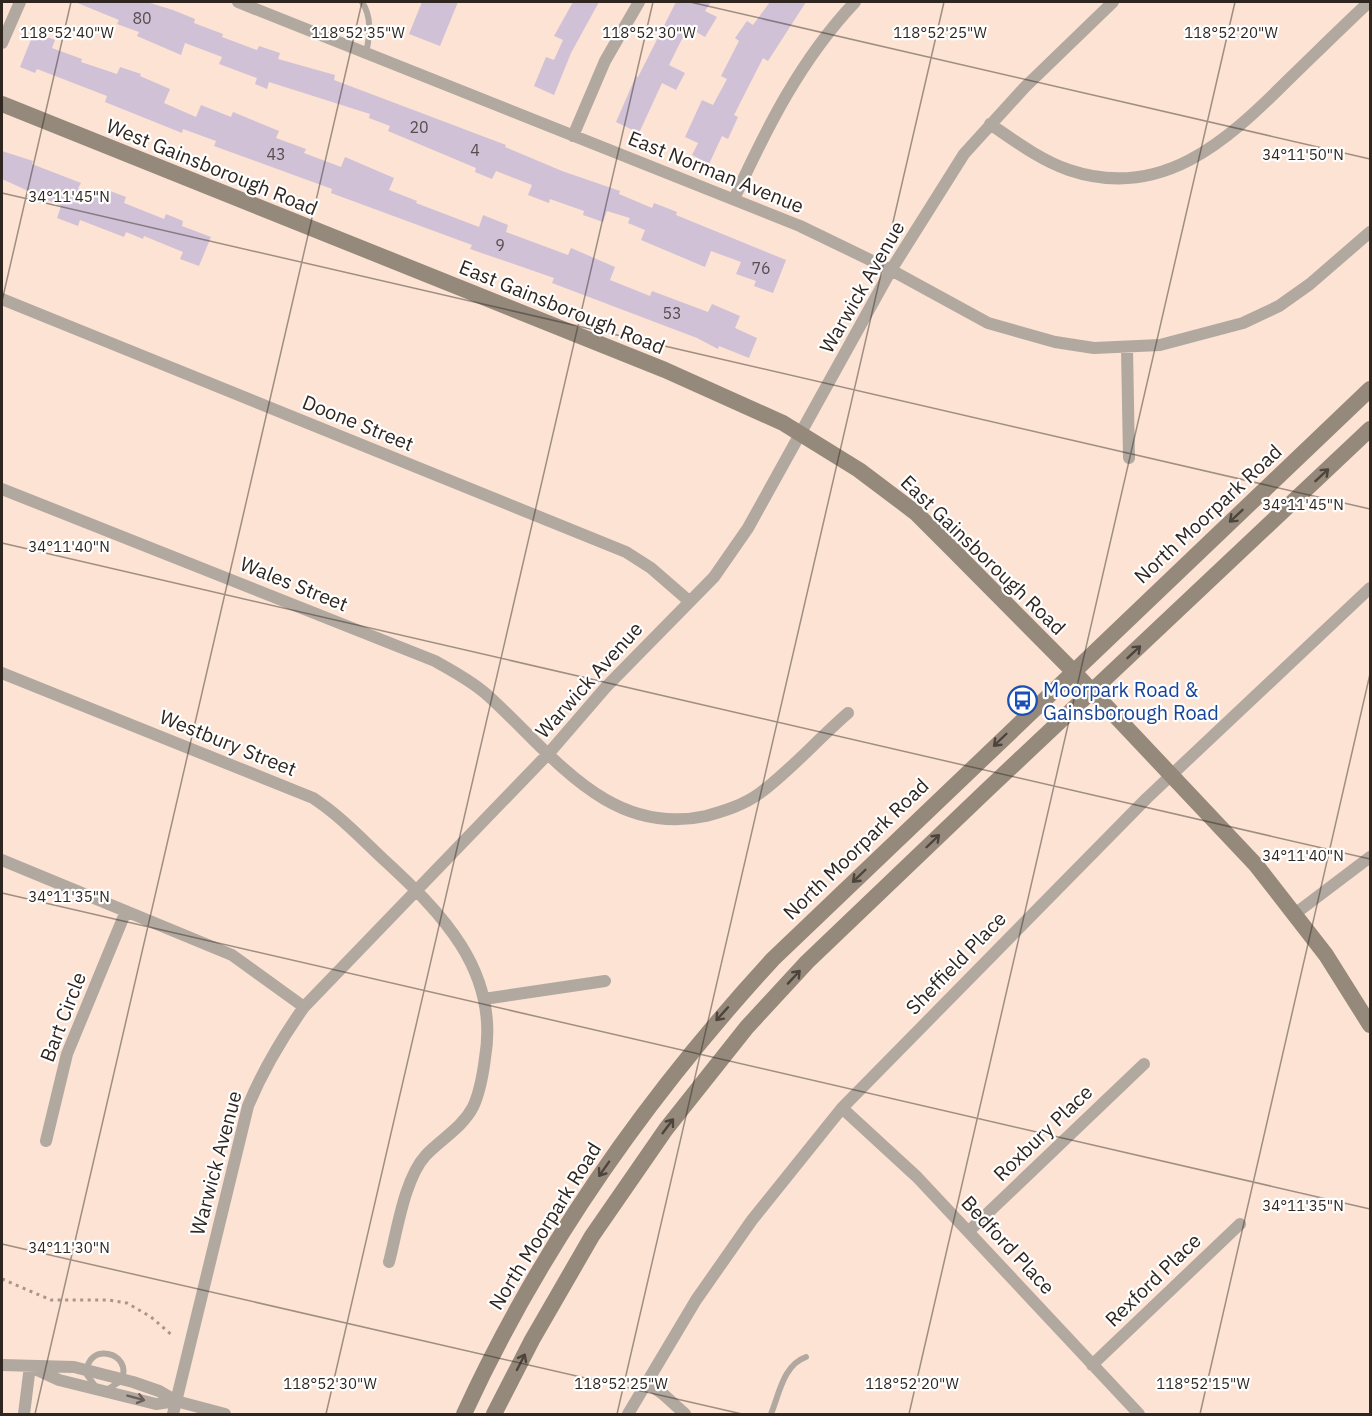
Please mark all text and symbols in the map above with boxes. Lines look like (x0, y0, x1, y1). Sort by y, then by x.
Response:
house number: 80 (132, 8, 152, 28)
text: 118°52'40"W (20, 23, 114, 42)
text: 118°52'35"W (311, 23, 405, 42)
text: 118°52'30"W (602, 23, 696, 42)
text: 118°52'25"W (893, 23, 987, 42)
text: 118°52'20"W (1184, 23, 1278, 42)
street label: West Gainsborough Road (102, 112, 322, 221)
house number: 20 (409, 117, 429, 137)
street label: East Norman Avenue (624, 124, 808, 219)
house number: 4 (470, 140, 480, 160)
house number: 43 (266, 144, 286, 164)
text: 34°11'50"N (1262, 145, 1344, 164)
text: 34°11'45"N (28, 187, 110, 206)
street label: Warwick Avenue (813, 216, 910, 358)
house number: 9 (495, 235, 505, 255)
street label: East Gainsborough Road (455, 253, 669, 360)
house number: 76 (751, 258, 771, 278)
house number: 53 (662, 303, 682, 323)
street label: Doone Street (299, 388, 418, 457)
street label: North Moorpark Road (1128, 438, 1287, 589)
one-way arrow (1314, 467, 1329, 482)
street label: East Gainsborough Road (895, 469, 1072, 641)
text: 34°11'45"N (1262, 495, 1344, 514)
one-way arrow (1229, 509, 1244, 523)
text: 34°11'40"N (28, 537, 110, 556)
street label: Wales Street (236, 550, 352, 617)
street label: Warwick Avenue (529, 616, 648, 744)
one-way arrow (1127, 645, 1142, 659)
place label: Moorpark Road & Gainsborough Road (1043, 676, 1219, 726)
bus stop icon: Moorpark Road & Gainsborough Road (1006, 685, 1038, 717)
street label: Westbury Street (156, 703, 301, 782)
one-way arrow (992, 733, 1007, 748)
street label: North Moorpark Road (777, 772, 934, 925)
one-way arrow (926, 834, 941, 848)
text: 34°11'40"N (1262, 846, 1344, 865)
one-way arrow (852, 868, 867, 883)
text: 34°11'35"N (28, 887, 110, 906)
street label: Sheffield Place (899, 905, 1012, 1020)
street label: Bart Circle (33, 968, 92, 1066)
one-way arrow (787, 969, 801, 984)
one-way arrow (715, 1007, 729, 1022)
street label: Roxbury Place (987, 1078, 1098, 1187)
street label: Warwick Avenue (183, 1088, 248, 1238)
one-way arrow (662, 1118, 675, 1134)
street label: North Moorpark Road (482, 1137, 607, 1315)
one-way arrow (598, 1160, 610, 1176)
street label: Bedford Place (956, 1189, 1061, 1300)
text: 34°11'35"N (1262, 1196, 1344, 1215)
street label: Rexford Place (1099, 1227, 1207, 1332)
text: 34°11'30"N (28, 1238, 110, 1257)
one-way arrow (515, 1354, 527, 1372)
text: 118°52'30"W (283, 1374, 377, 1393)
text: 118°52'25"W (574, 1374, 668, 1393)
text: 118°52'20"W (865, 1374, 959, 1393)
text: 118°52'15"W (1156, 1374, 1250, 1393)
one-way arrow (126, 1393, 145, 1405)

